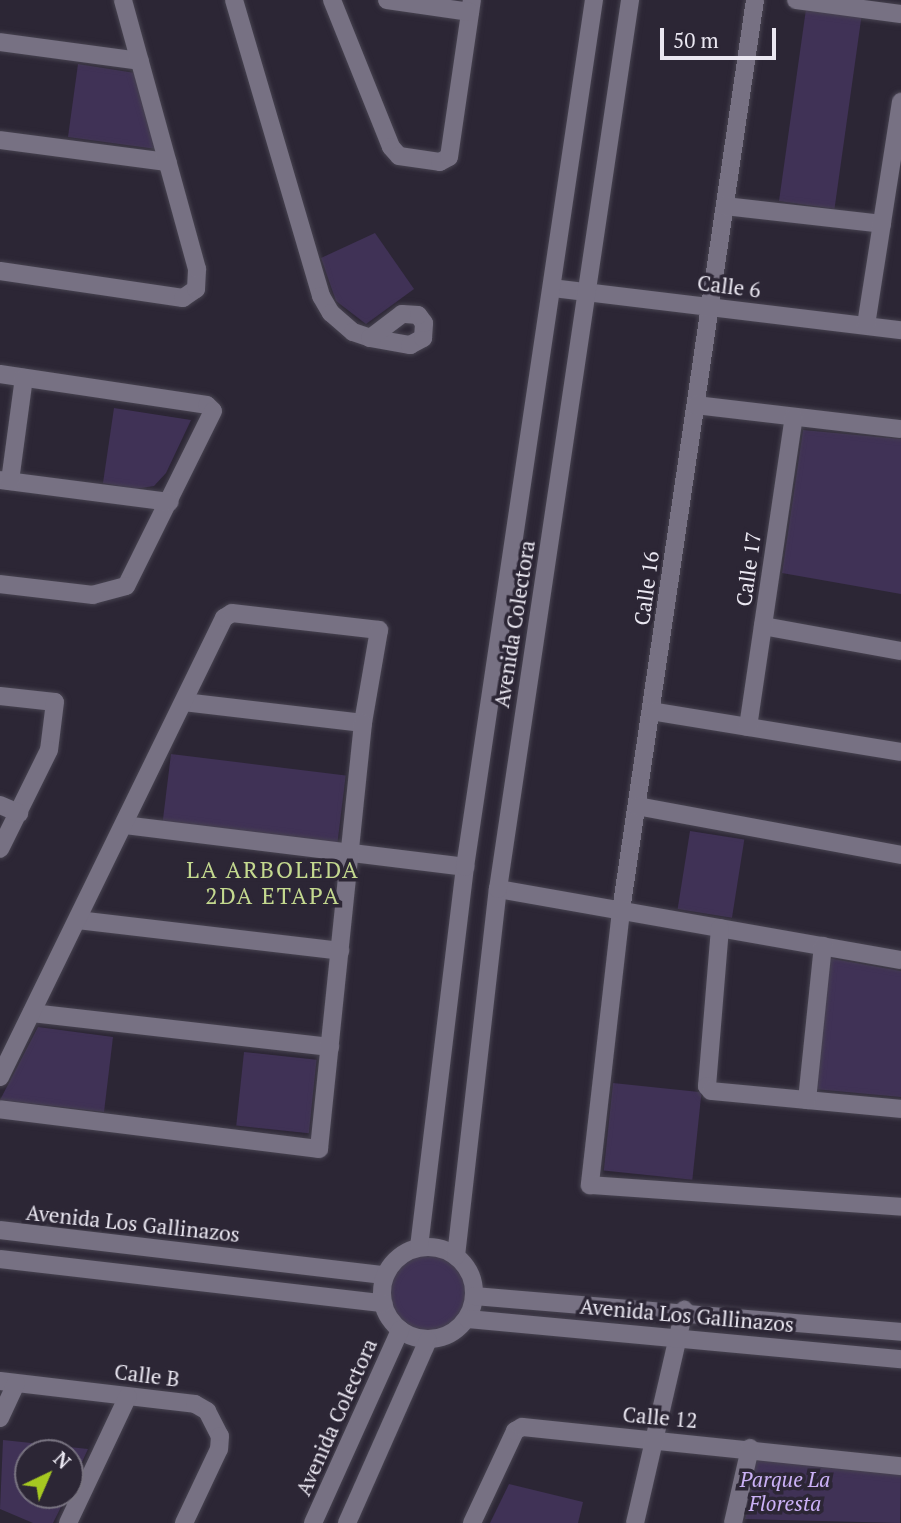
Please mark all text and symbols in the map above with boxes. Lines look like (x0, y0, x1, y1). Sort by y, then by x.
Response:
scale bar (663, 14, 778, 58)
text: 50 m (673, 26, 719, 54)
street label: Calle 6 (696, 270, 762, 302)
street label: Calle 17 (730, 530, 766, 608)
street label: Avenida Colectora (488, 538, 540, 710)
street label: Calle 16 (628, 549, 664, 627)
district label: LA ARBOLEDA 2DA ETAPA (187, 856, 359, 910)
street label: Avenida Los Gallinazos (25, 1199, 241, 1247)
street label: Avenida Los Gallinazos (579, 1293, 795, 1337)
street label: Avenida Colectora (290, 1335, 382, 1499)
street label: Calle B (113, 1359, 181, 1391)
street label: Calle 12 (622, 1401, 698, 1433)
north arrow (14, 1439, 84, 1509)
text: N (49, 1446, 76, 1474)
park label: Parque La Floresta (740, 1466, 830, 1516)

